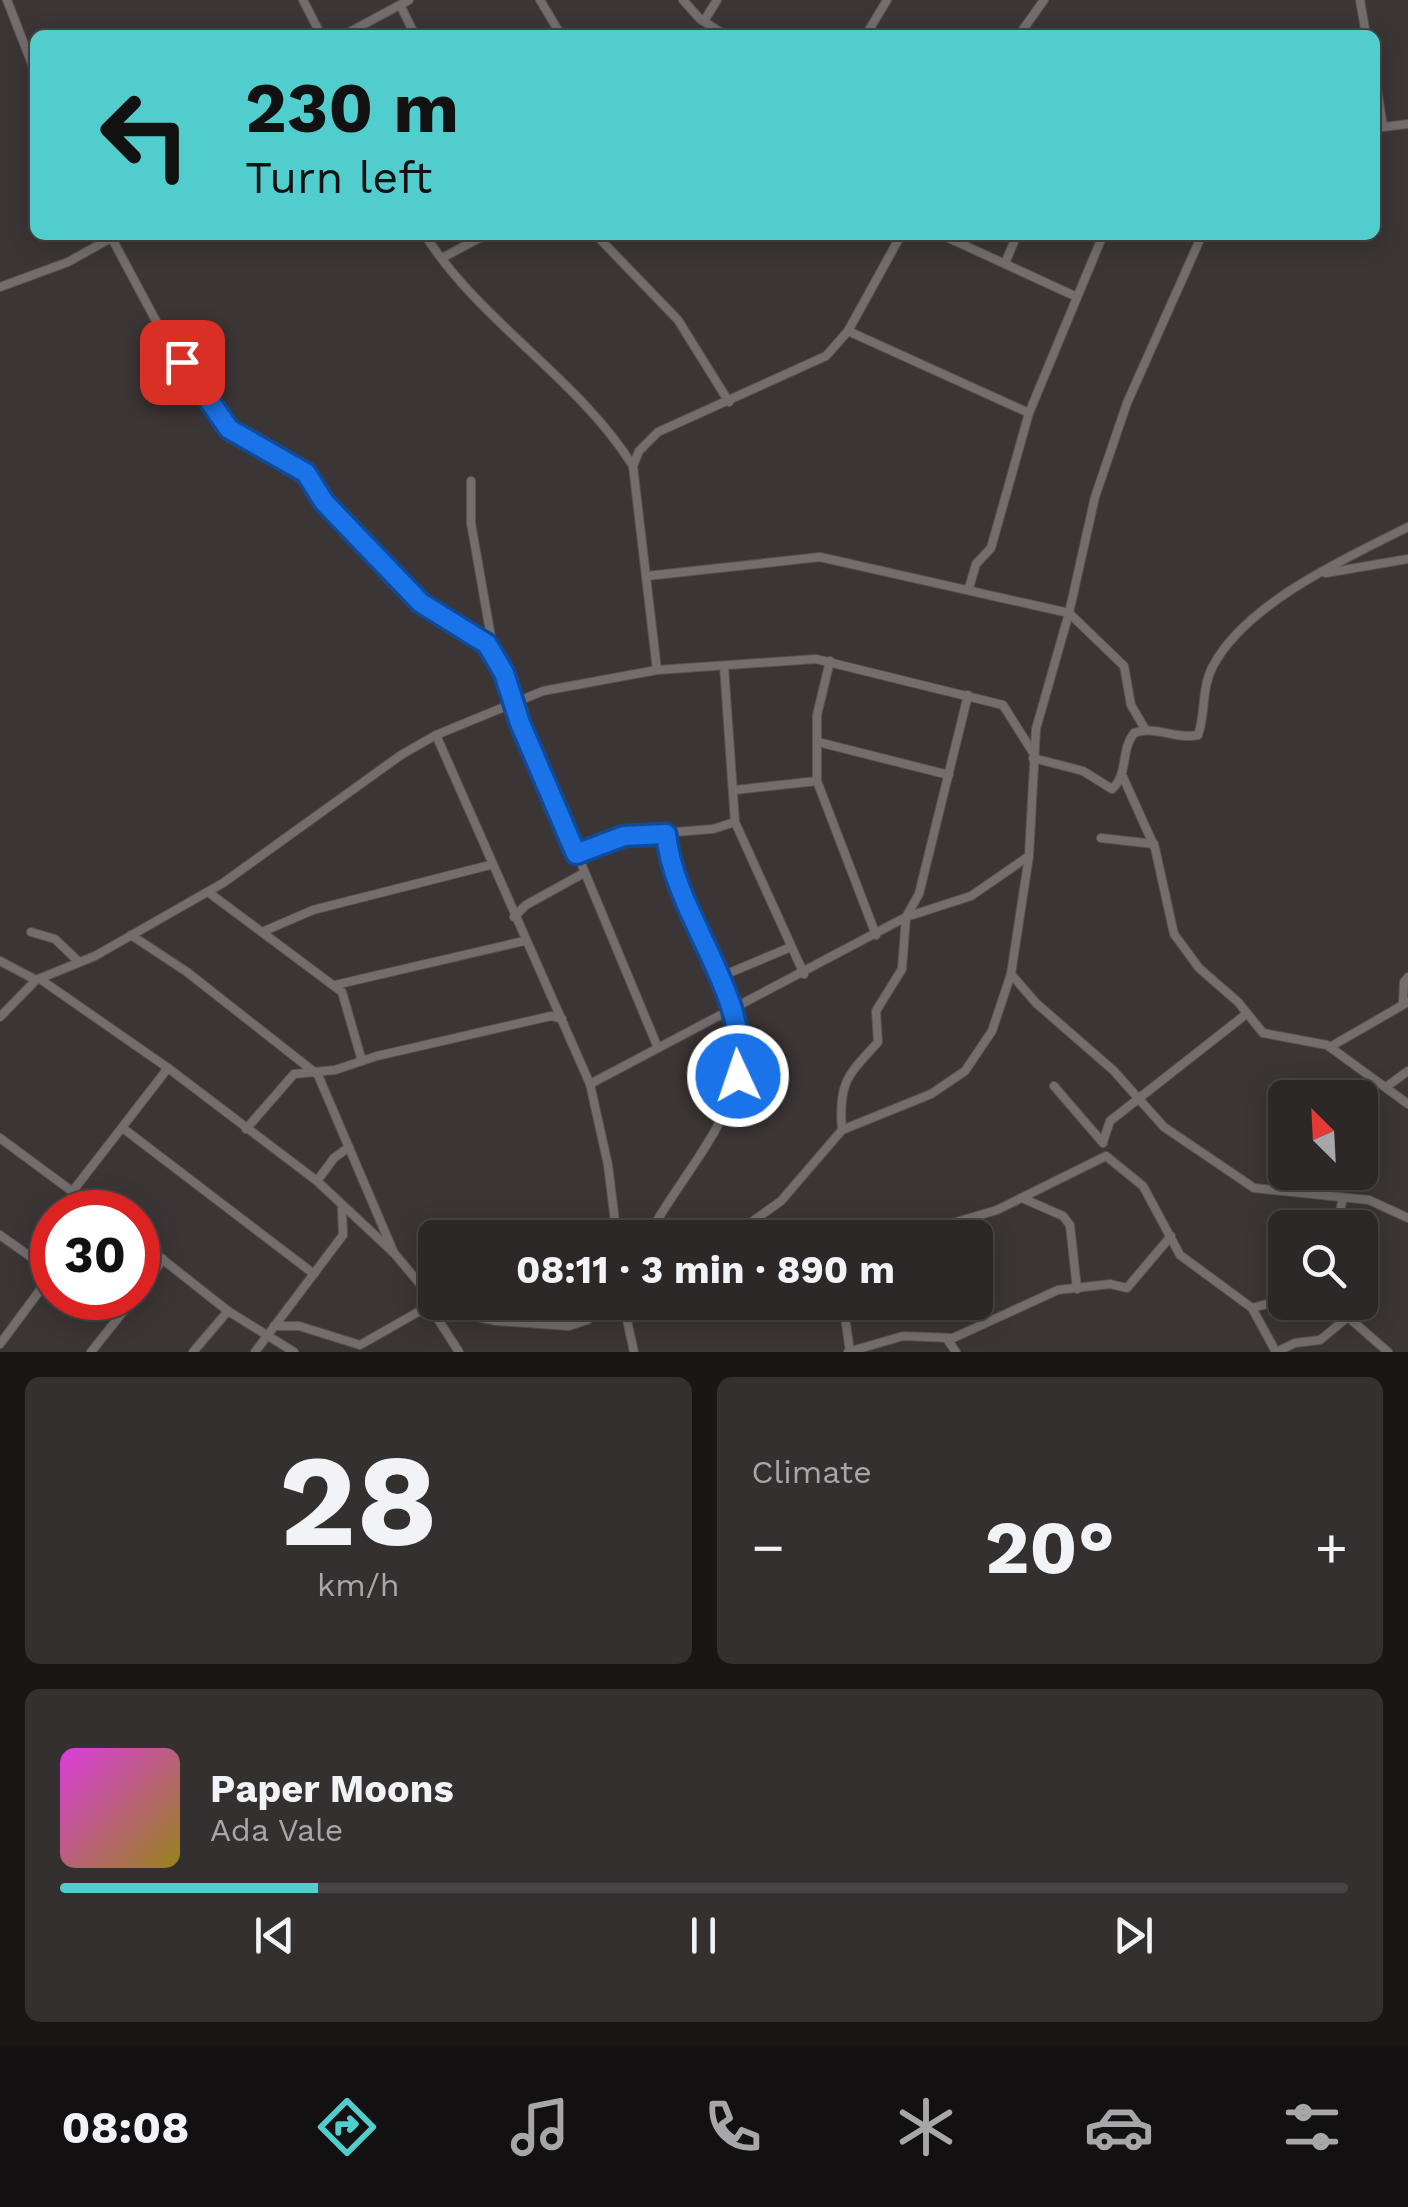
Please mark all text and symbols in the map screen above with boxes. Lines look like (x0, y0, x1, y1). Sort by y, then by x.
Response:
text: 230 m (245, 67, 459, 149)
icon: left (80, 70, 210, 200)
text: Turn left (245, 151, 432, 204)
pin (140, 320, 225, 405)
icon: arrive (155, 335, 210, 390)
position arrow (686, 1024, 790, 1128)
north arrow (1268, 1080, 1378, 1190)
map controls (1268, 1080, 1378, 1320)
speed limit sign: 30 (30, 1190, 160, 1320)
button: search (1268, 1210, 1378, 1320)
text: 08:11 · 3 min · 890 m (516, 1248, 895, 1292)
text: 28 (279, 1424, 438, 1577)
text: Climate (752, 1453, 872, 1491)
text: 20° (985, 1503, 1115, 1591)
text: − (752, 1515, 785, 1579)
text: + (1315, 1515, 1348, 1579)
text: km/h (317, 1566, 399, 1604)
text: Paper Moons (210, 1767, 454, 1811)
text: Ada Vale (210, 1811, 343, 1849)
icon: previous (247, 1908, 302, 1963)
icon: pause (676, 1908, 731, 1963)
icon: next (1106, 1908, 1161, 1963)
icon: directions (312, 2092, 382, 2162)
icon: music (505, 2092, 575, 2162)
icon: phone (698, 2092, 768, 2162)
icon: climate (891, 2092, 961, 2162)
icon: car (1084, 2092, 1154, 2162)
icon: filters (1277, 2092, 1347, 2162)
text: 08:08 (61, 2101, 189, 2154)

